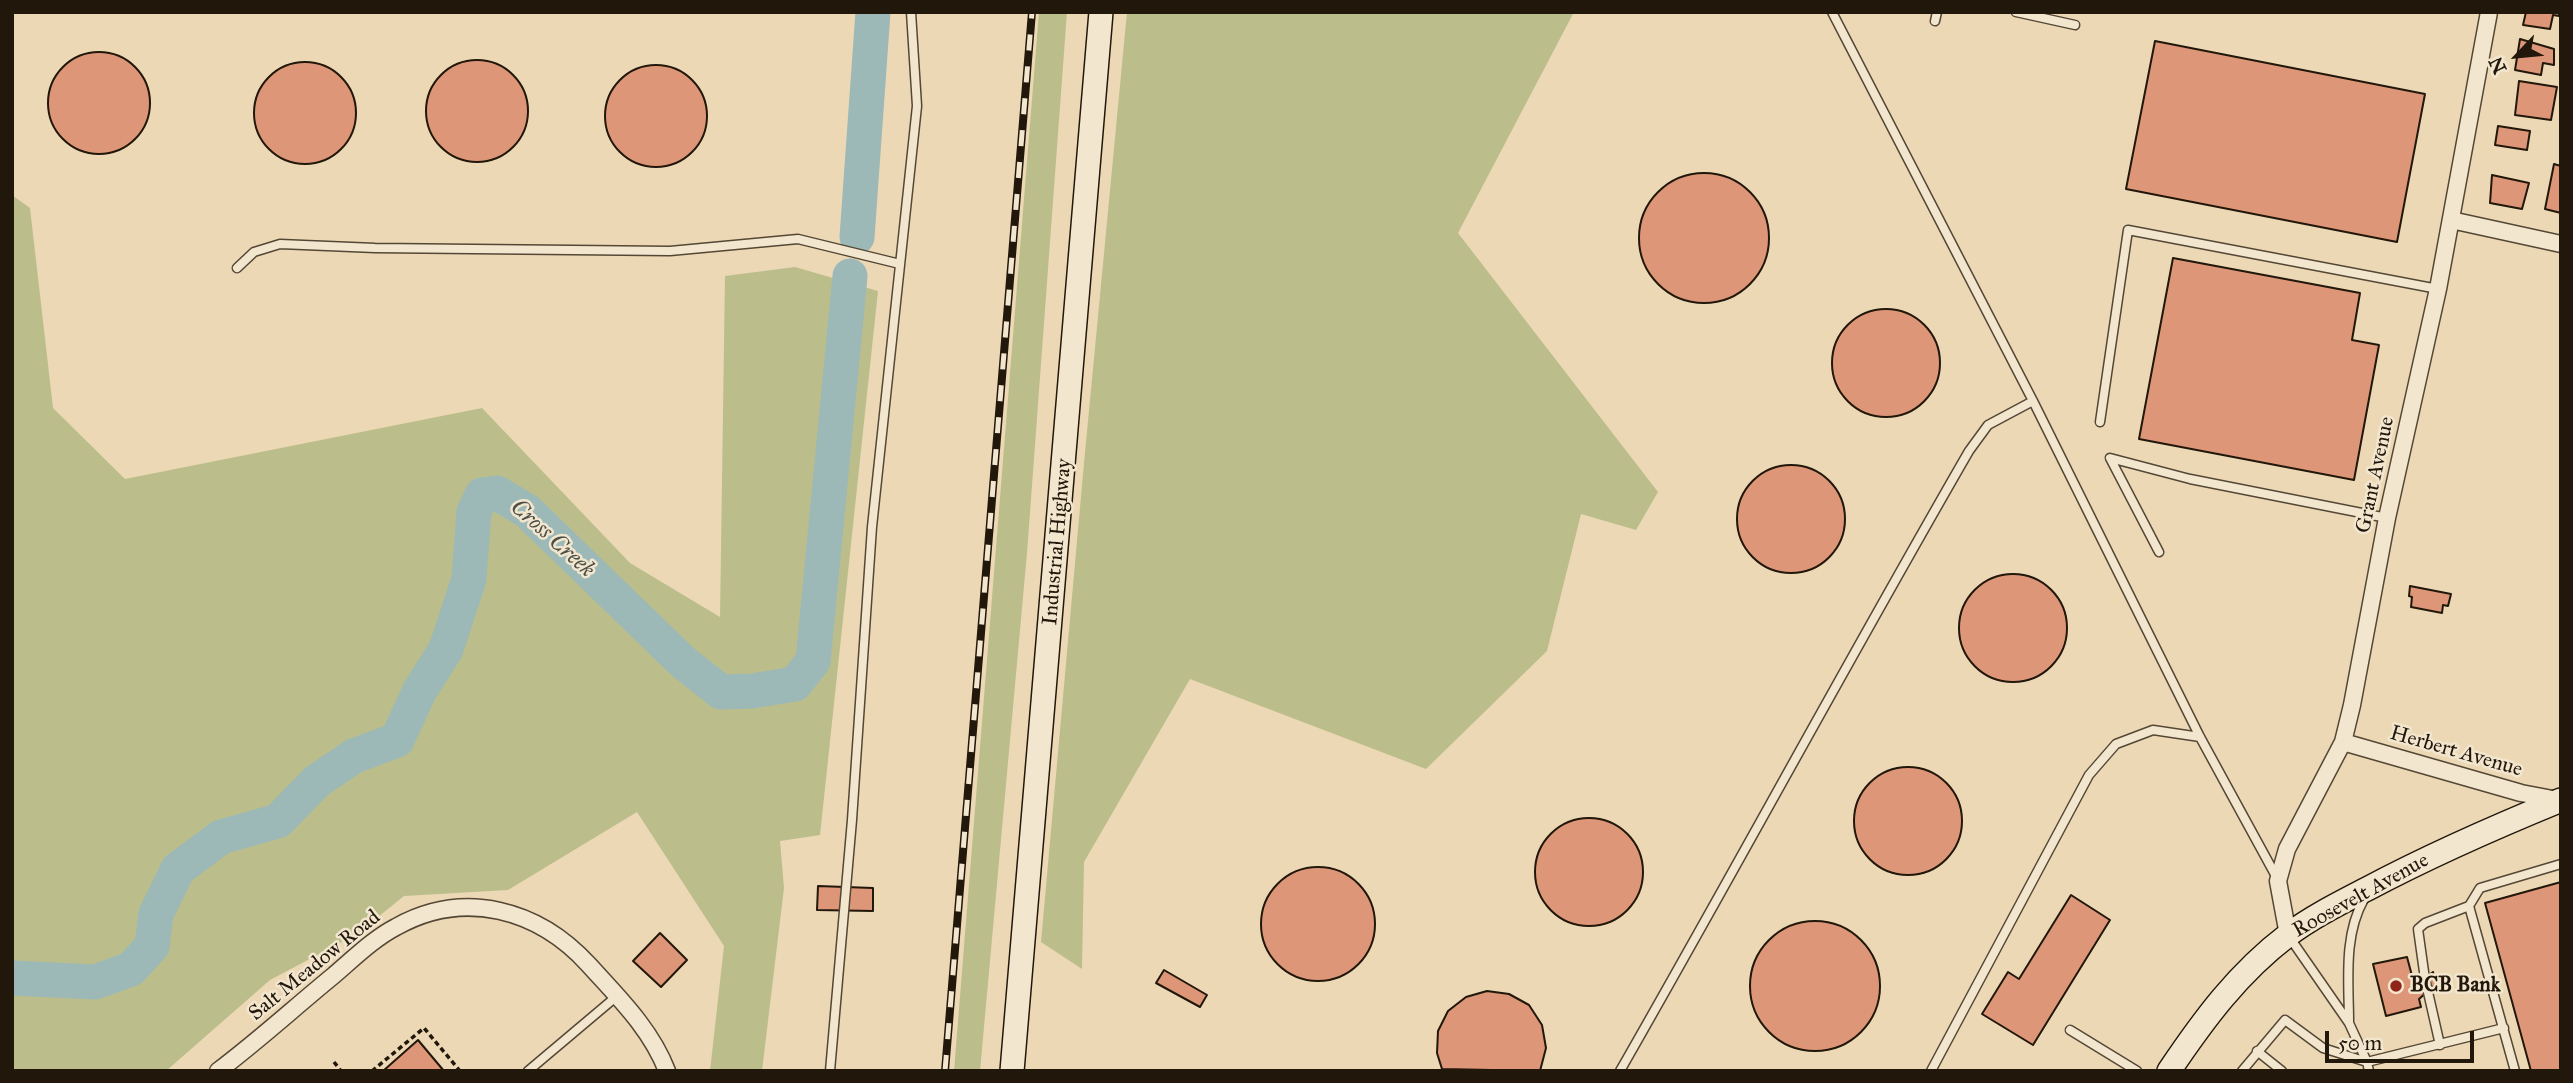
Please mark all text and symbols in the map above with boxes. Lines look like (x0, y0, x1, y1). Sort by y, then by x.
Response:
north arrow (2482, 21, 2552, 91)
text: N (2484, 53, 2512, 78)
street label: Grant Avenue (2351, 414, 2401, 536)
street label: Industrial Highway (1038, 458, 1078, 626)
water label: Cross Creek (504, 494, 600, 584)
street label: Herbert Avenue (2387, 721, 2525, 783)
street label: Roosevelt Avenue (2289, 848, 2433, 944)
street label: Salt Meadow Road (244, 905, 386, 1027)
place label: BCB Bank (2410, 973, 2500, 999)
marker: BCB Bank (2388, 978, 2404, 994)
scale bar (2328, 1016, 2477, 1060)
text: 50 m (2338, 1030, 2382, 1056)

